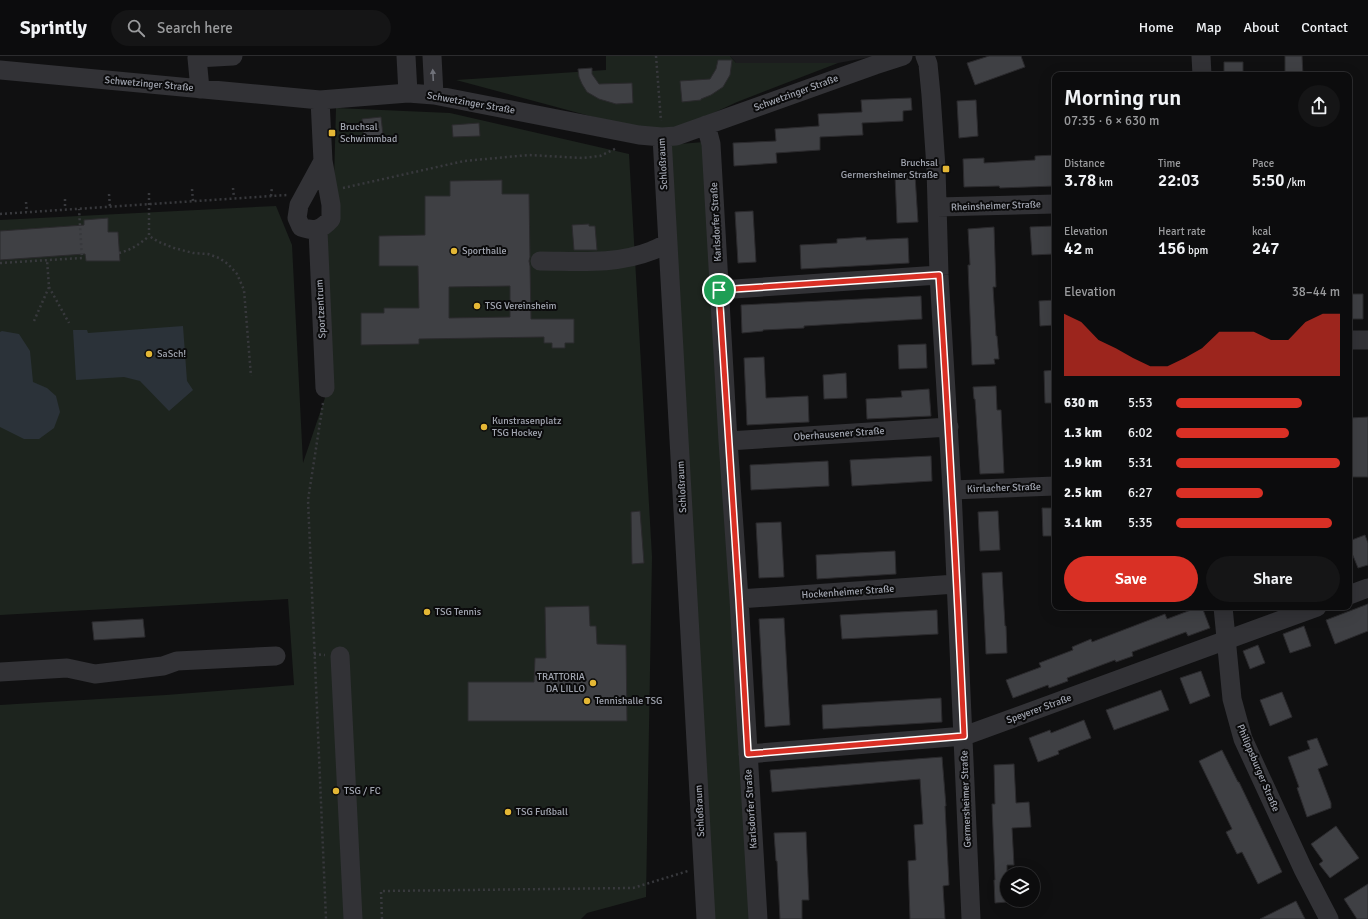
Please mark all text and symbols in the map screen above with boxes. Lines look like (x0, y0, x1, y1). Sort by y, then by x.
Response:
search box (111, 10, 391, 46)
text: Sprintly (20, 16, 87, 40)
icon: search (125, 17, 147, 39)
text: Search here (157, 19, 233, 37)
text: Home (1139, 19, 1174, 36)
text: Map (1196, 19, 1221, 36)
text: About (1243, 19, 1279, 36)
text: Contact (1301, 19, 1348, 36)
one-way arrow (430, 69, 437, 81)
street label: Schwetzinger Straße (752, 72, 840, 114)
street label: Schwetzinger Straße (104, 74, 194, 94)
text: Morning run (1064, 84, 1181, 111)
button: share (1298, 85, 1340, 127)
street label: Schwetzinger Straße (426, 89, 516, 117)
text: 07:35 · 6 × 630 m (1064, 113, 1159, 129)
place label: Bruchsal Schwimmbad (340, 121, 397, 145)
marker: Bruchsal Schwimmbad (327, 128, 337, 138)
street label: Schloßraum (656, 138, 670, 190)
place label: Bruchsal Germersheimer Straße (841, 157, 938, 181)
text: Distance (1064, 157, 1105, 170)
text: Time (1158, 157, 1181, 170)
text: Pace (1252, 157, 1274, 170)
marker: Bruchsal Germersheimer Straße (941, 164, 951, 174)
text: 3.78 (1064, 170, 1096, 191)
text: 22:03 (1158, 170, 1200, 191)
text: 5:50 (1252, 170, 1284, 191)
text: km (1096, 176, 1113, 189)
text: /km (1284, 176, 1306, 189)
street label: Karlsdorfer Straße (708, 182, 724, 262)
street label: Rheinsheimer Straße (951, 198, 1041, 214)
text: Elevation (1064, 225, 1108, 238)
text: Heart rate (1158, 225, 1206, 238)
text: kcal (1252, 225, 1271, 238)
text: 42 (1064, 238, 1082, 259)
text: 156 (1158, 238, 1186, 259)
text: 247 (1252, 238, 1280, 259)
text: m (1082, 244, 1094, 257)
text: bpm (1186, 244, 1208, 257)
place label: Sporthalle (462, 245, 507, 257)
marker: Sporthalle (449, 246, 459, 256)
pin (702, 273, 736, 307)
street label: Sportzentrum (313, 279, 329, 339)
icon: arrive (708, 279, 730, 301)
text: Elevation (1064, 284, 1116, 300)
text: 38–44 m (1292, 284, 1340, 300)
place label: TSG Vereinsheim (485, 300, 557, 312)
marker: TSG Vereinsheim (472, 301, 482, 311)
place label: SaSch! (157, 348, 186, 360)
marker: SaSch! (144, 349, 154, 359)
text: 630 m (1064, 395, 1098, 411)
text: 5:53 (1128, 395, 1153, 411)
place label: Kunstrasenplatz TSG Hockey (492, 415, 562, 439)
marker: Kunstrasenplatz TSG Hockey (479, 422, 489, 432)
street label: Oberhausener Straße (793, 425, 885, 443)
text: 1.3 km (1064, 425, 1102, 441)
text: 6:02 (1128, 425, 1153, 441)
text: 1.9 km (1064, 455, 1102, 471)
text: 5:31 (1128, 455, 1153, 471)
street label: Schloßraum (675, 461, 689, 513)
street label: Kirrlacher Straße (967, 481, 1041, 495)
text: 2.5 km (1064, 485, 1102, 501)
text: 6:27 (1128, 485, 1153, 501)
text: 3.1 km (1064, 515, 1102, 531)
text: 5:35 (1128, 515, 1153, 531)
button: Save (1064, 556, 1198, 602)
button: Share (1206, 556, 1340, 602)
street label: Hockenheimer Straße (801, 583, 895, 601)
place label: TSG Tennis (435, 606, 482, 618)
marker: TSG Tennis (422, 607, 432, 617)
place label: TRATTORIA DA LILLO (537, 671, 585, 695)
marker: TRATTORIA DA LILLO (588, 678, 598, 688)
street label: Speyerer Straße (1005, 692, 1073, 726)
place label: Tennishalle TSG (595, 695, 662, 707)
marker: Tennishalle TSG (582, 696, 592, 706)
street label: Philippsburger Straße (1234, 722, 1282, 814)
street label: Germersheimer Straße (958, 750, 974, 848)
street label: Karlsdorfer Straße (742, 769, 760, 849)
place label: TSG / FC (344, 785, 381, 797)
street label: Schloßraum (693, 785, 707, 837)
marker: TSG / FC (331, 786, 341, 796)
place label: TSG Fußball (516, 806, 568, 818)
marker: TSG Fußball (503, 807, 513, 817)
map controls (1000, 867, 1040, 907)
button: layers (1000, 867, 1040, 907)

